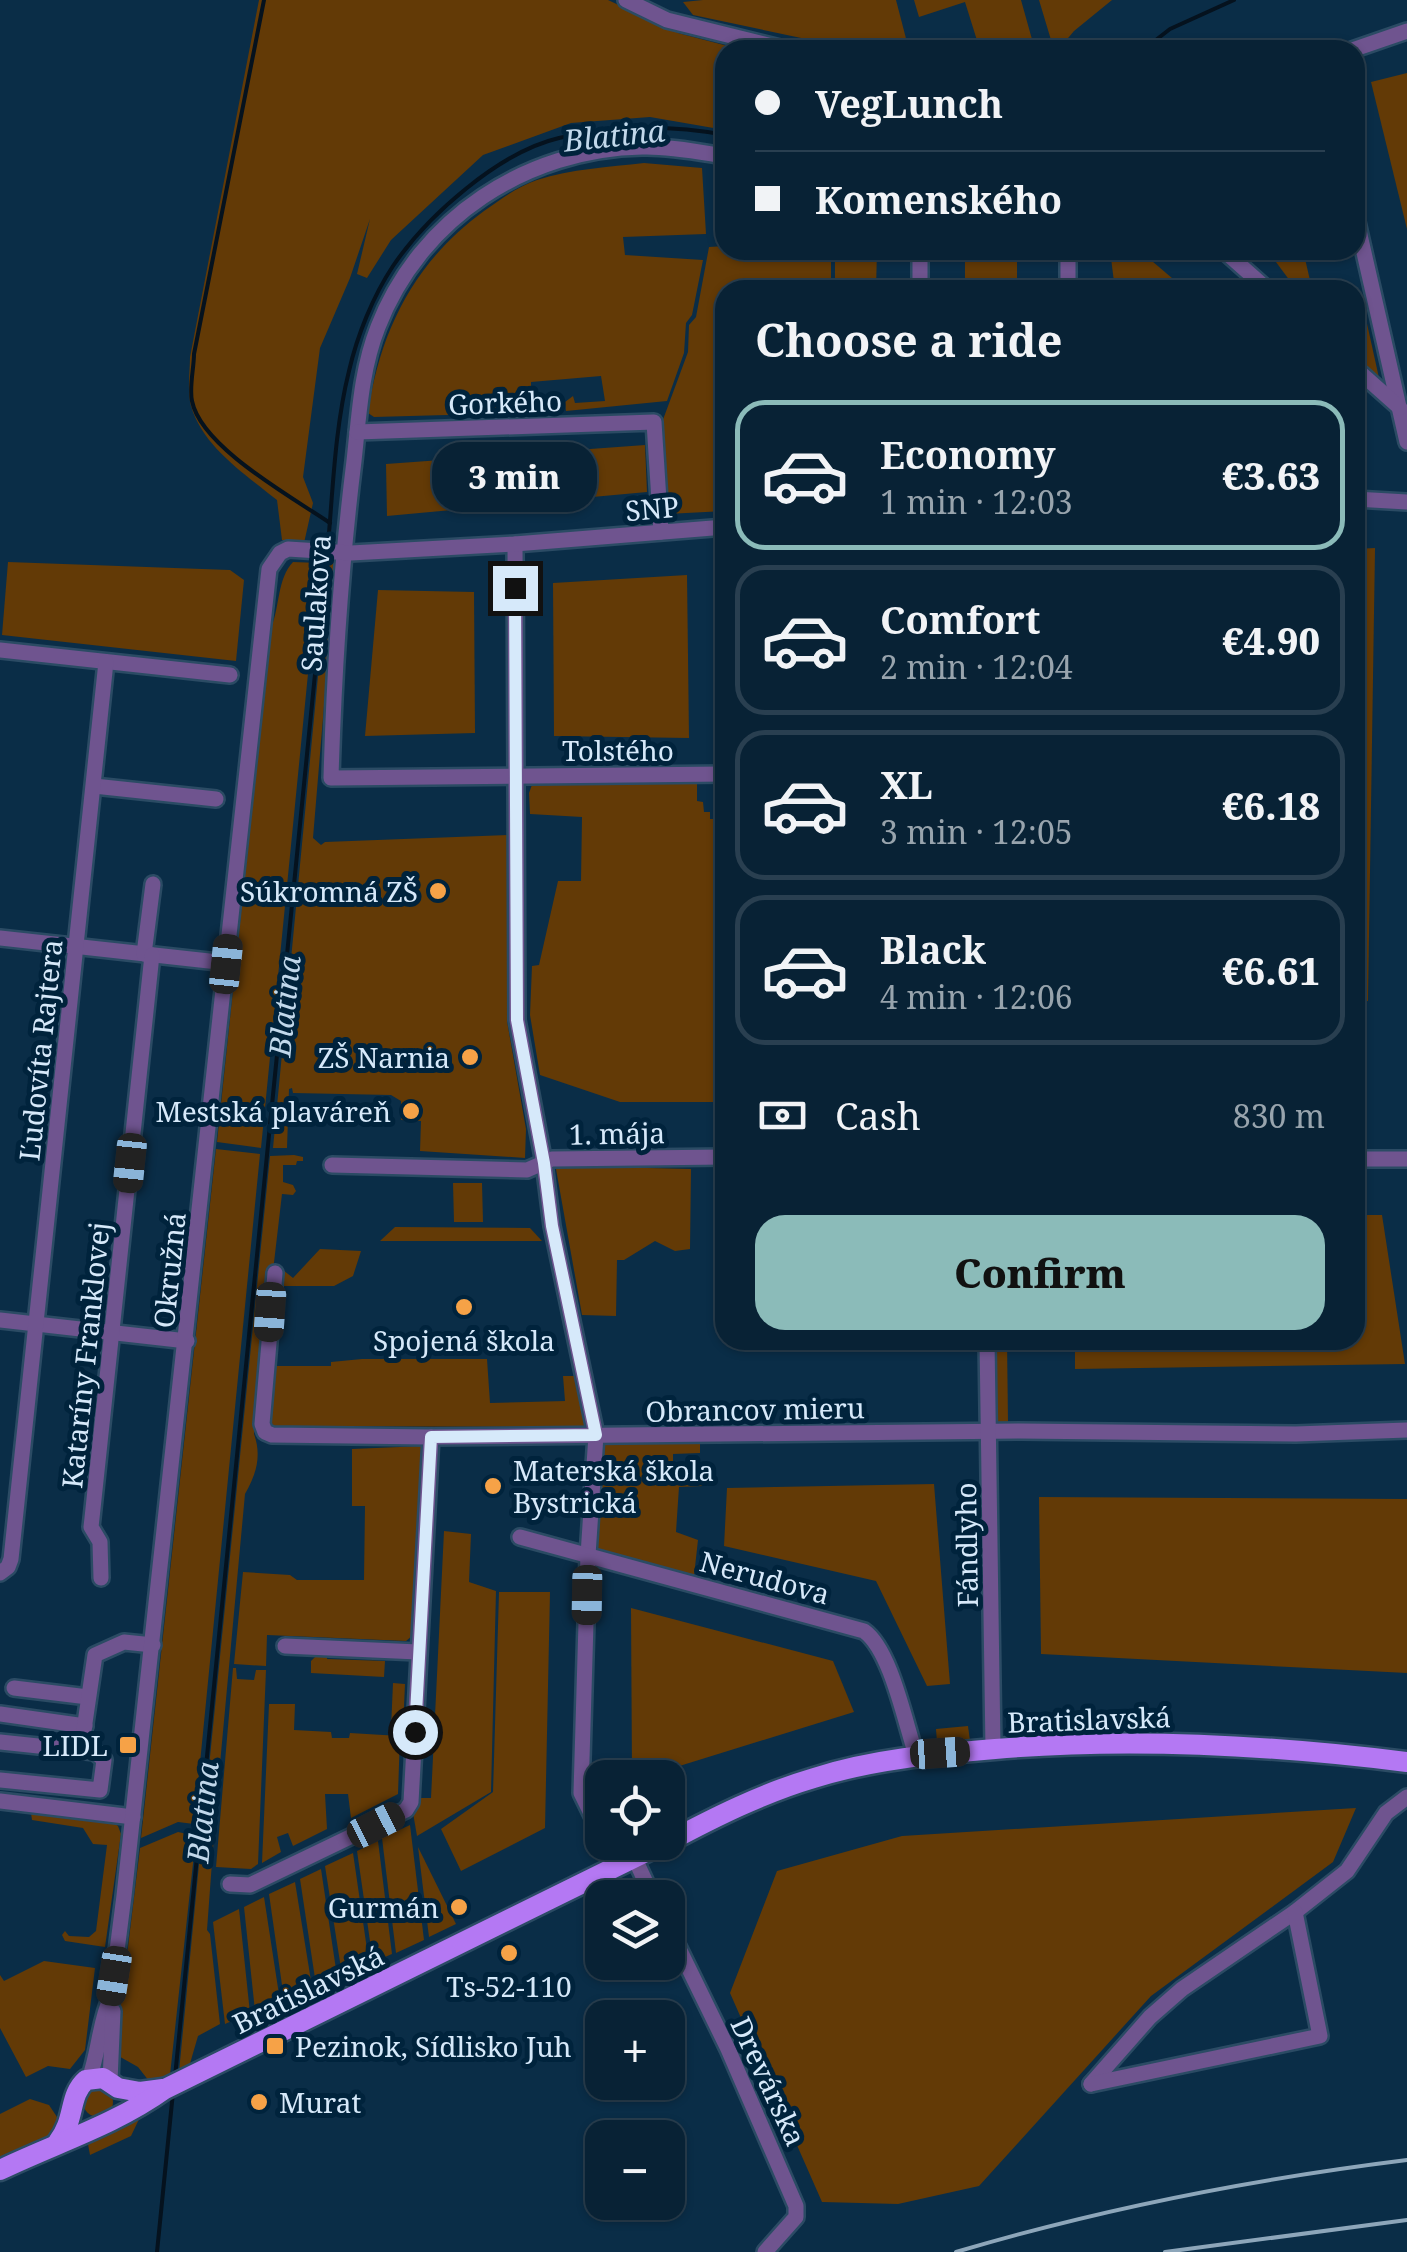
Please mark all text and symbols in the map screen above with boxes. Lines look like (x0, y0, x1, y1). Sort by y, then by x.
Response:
text: VegLunch (815, 77, 1003, 129)
water label: Blatina (560, 109, 667, 161)
text: Komenského (815, 173, 1062, 225)
text: Choose a ride (755, 309, 1063, 370)
street label: Gorkého (447, 381, 563, 423)
text: Economy (880, 428, 1056, 480)
icon: car (760, 430, 850, 520)
callout: 3 min (432, 443, 598, 513)
text: €3.63 (1222, 449, 1320, 501)
text: 3 min (469, 455, 560, 498)
text: 1 min · 12:03 (880, 480, 1073, 523)
street label: SNP (624, 487, 680, 529)
street label: Saulakova (291, 533, 339, 673)
route end (493, 566, 538, 611)
text: Comfort (880, 593, 1040, 645)
icon: car (760, 595, 850, 685)
text: €4.90 (1222, 614, 1320, 666)
text: 2 min · 12:04 (880, 645, 1073, 688)
street label: Tolstého (562, 731, 674, 769)
text: XL (880, 758, 933, 810)
icon: car (760, 760, 850, 850)
text: €6.18 (1222, 779, 1320, 831)
text: 3 min · 12:05 (880, 810, 1073, 853)
place label: Súkromná ZŠ (240, 872, 418, 910)
marker: Súkromná ZŠ (427, 880, 449, 902)
text: Black (880, 923, 986, 975)
icon: car (760, 925, 850, 1015)
car (208, 933, 244, 995)
street label: Ľudovíta Rajtera (9, 937, 71, 1163)
text: €6.61 (1222, 944, 1320, 996)
water label: Blatina (258, 953, 310, 1060)
text: 4 min · 12:06 (880, 975, 1073, 1018)
place label: ZŠ Narnia (318, 1038, 450, 1076)
marker: ZŠ Narnia (459, 1046, 481, 1068)
icon: cash (755, 1088, 810, 1143)
text: Cash (835, 1089, 921, 1141)
place label: Mestská plaváreň (155, 1092, 391, 1130)
text: 830 m (1233, 1094, 1325, 1137)
marker: Mestská plaváreň (400, 1100, 422, 1122)
street label: 1. mája (569, 1113, 665, 1153)
car (112, 1132, 148, 1194)
street label: Okružná (144, 1210, 194, 1330)
button: Confirm (755, 1215, 1325, 1330)
street label: Kataríny Franklovej (52, 1220, 118, 1490)
car (253, 1281, 287, 1343)
marker: Spojená škola (453, 1296, 475, 1318)
place label: Spojená škola (373, 1321, 555, 1359)
street label: Obrancov mieru (645, 1388, 865, 1430)
place label: Materská škola Bystrická (513, 1451, 714, 1521)
marker: Materská škola Bystrická (482, 1475, 504, 1497)
street label: Fándlyho (946, 1482, 986, 1608)
street label: Nerudova (696, 1541, 834, 1613)
car (571, 1565, 603, 1625)
street label: Bratislavská (1007, 1697, 1171, 1741)
route start (393, 1710, 438, 1755)
place label: LIDL (42, 1726, 108, 1764)
marker: LIDL (117, 1734, 139, 1756)
car (909, 1736, 971, 1770)
water label: Blatina (176, 1759, 228, 1866)
map controls (585, 1760, 685, 2220)
button: locate (585, 1760, 685, 1860)
car (342, 1798, 410, 1852)
button: layers (585, 1880, 685, 1980)
place label: Gurmán (328, 1888, 439, 1926)
marker: Gurmán (448, 1896, 470, 1918)
street label: Bratislavská (226, 1936, 390, 2042)
marker: Ts-52-110 (498, 1942, 520, 1964)
car (94, 1944, 134, 2008)
place label: Ts-52-110 (446, 1967, 572, 2005)
button: + (585, 2000, 685, 2100)
street label: Drevárska (723, 2010, 815, 2152)
place label: Pezinok, Sídlisko Juh (295, 2027, 572, 2065)
marker: Pezinok, Sídlisko Juh (264, 2035, 286, 2057)
place label: Murat (279, 2083, 361, 2121)
marker: Murat (248, 2091, 270, 2113)
button: − (585, 2120, 685, 2220)

